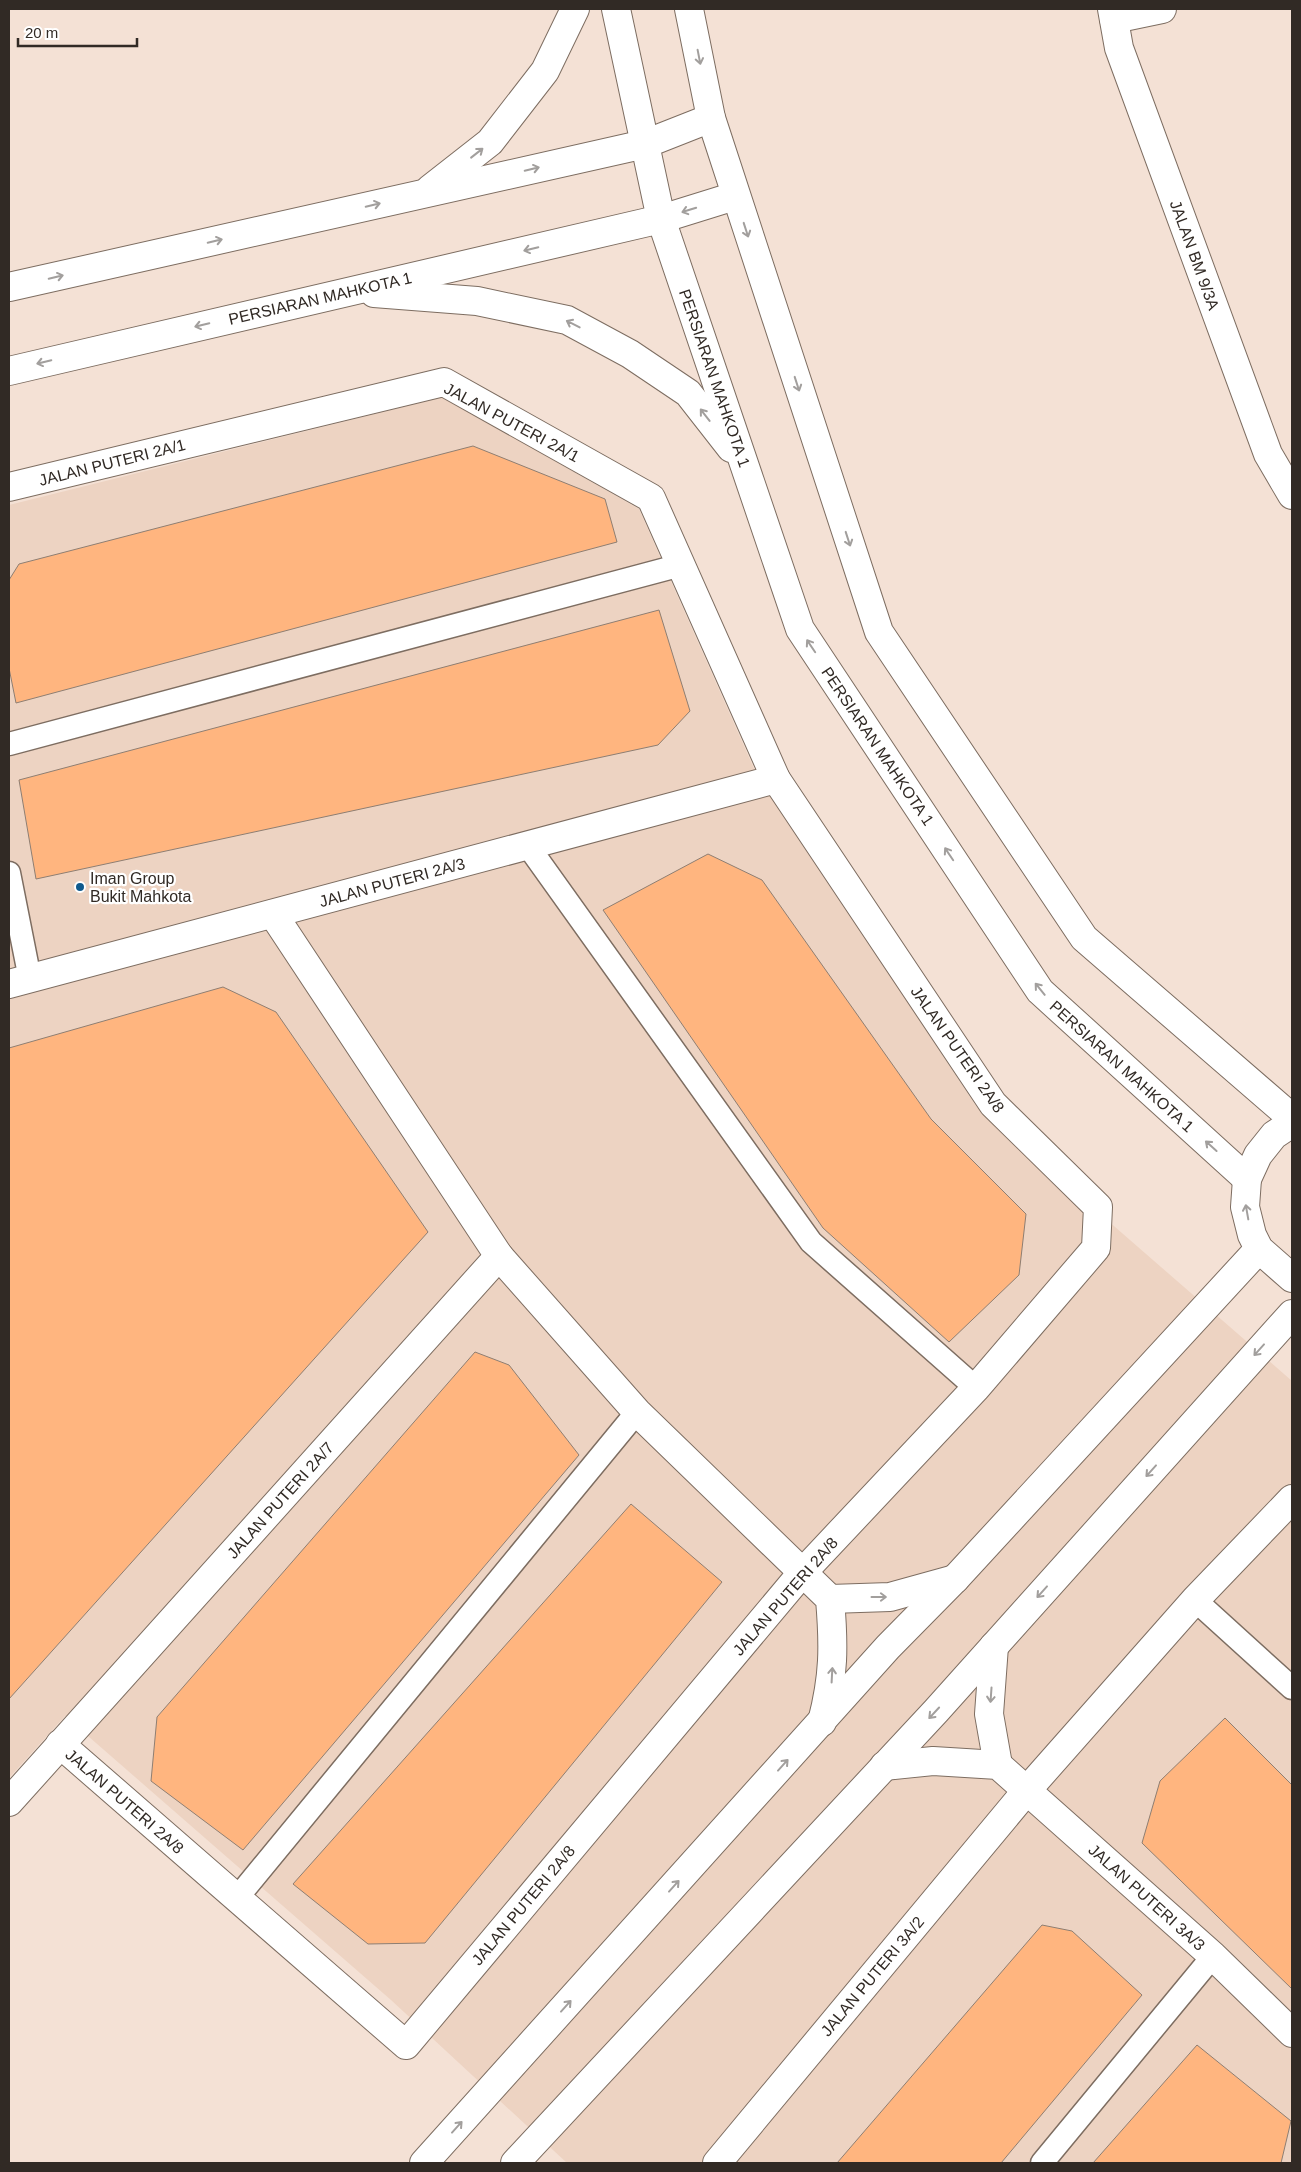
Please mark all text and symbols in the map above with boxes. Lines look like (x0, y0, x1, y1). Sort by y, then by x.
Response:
scale bar (18, 15, 136, 47)
text: 20 m (25, 24, 58, 41)
one-way arrow (694, 48, 704, 64)
one-way arrow (470, 147, 483, 158)
one-way arrow (523, 164, 539, 173)
street label: JALAN BM 9/3A (1167, 198, 1222, 313)
one-way arrow (365, 200, 381, 209)
one-way arrow (681, 206, 697, 216)
one-way arrow (742, 222, 752, 238)
one-way arrow (206, 236, 222, 245)
one-way arrow (523, 245, 539, 254)
street label: PERSIARAN MAHKOTA 1 (227, 269, 413, 328)
one-way arrow (48, 272, 64, 281)
street label: PERSIARAN MAHKOTA 1 (676, 287, 753, 470)
one-way arrow (566, 319, 581, 328)
one-way arrow (195, 321, 211, 330)
one-way arrow (36, 358, 52, 367)
one-way arrow (793, 376, 802, 392)
street label: JALAN PUTERI 2A/1 (441, 380, 582, 465)
one-way arrow (700, 409, 711, 422)
street label: JALAN PUTERI 2A/1 (37, 436, 187, 489)
one-way arrow (844, 530, 853, 546)
one-way arrow (806, 639, 816, 653)
street label: PERSIARAN MAHKOTA 1 (818, 664, 937, 829)
one-way arrow (944, 848, 954, 862)
street label: JALAN PUTERI 2A/3 (317, 855, 467, 910)
place label: Iman Group Bukit Mahkota (90, 870, 191, 905)
marker: Iman Group Bukit Mahkota (74, 881, 86, 893)
street label: JALAN PUTERI 2A/8 (908, 983, 1008, 1116)
one-way arrow (1035, 983, 1046, 996)
street label: PERSIARAN MAHKOTA 1 (1046, 997, 1197, 1135)
one-way arrow (1205, 1141, 1218, 1152)
one-way arrow (1242, 1204, 1252, 1220)
one-way arrow (1254, 1344, 1265, 1357)
street label: JALAN PUTERI 2A/7 (224, 1439, 337, 1562)
one-way arrow (1145, 1465, 1157, 1478)
street label: JALAN PUTERI 2A/8 (730, 1534, 841, 1659)
one-way arrow (1037, 1586, 1048, 1599)
one-way arrow (870, 1592, 886, 1602)
one-way arrow (827, 1667, 836, 1683)
one-way arrow (986, 1687, 995, 1703)
one-way arrow (928, 1707, 940, 1719)
street label: JALAN PUTERI 2A/8 (62, 1746, 187, 1857)
one-way arrow (777, 1759, 789, 1771)
street label: JALAN PUTERI 3A/3 (1085, 1841, 1208, 1954)
street label: JALAN PUTERI 2A/8 (469, 1842, 578, 1968)
one-way arrow (669, 1879, 680, 1892)
street label: JALAN PUTERI 3A/2 (818, 1913, 927, 2039)
one-way arrow (560, 2000, 571, 2013)
one-way arrow (451, 2121, 463, 2134)

